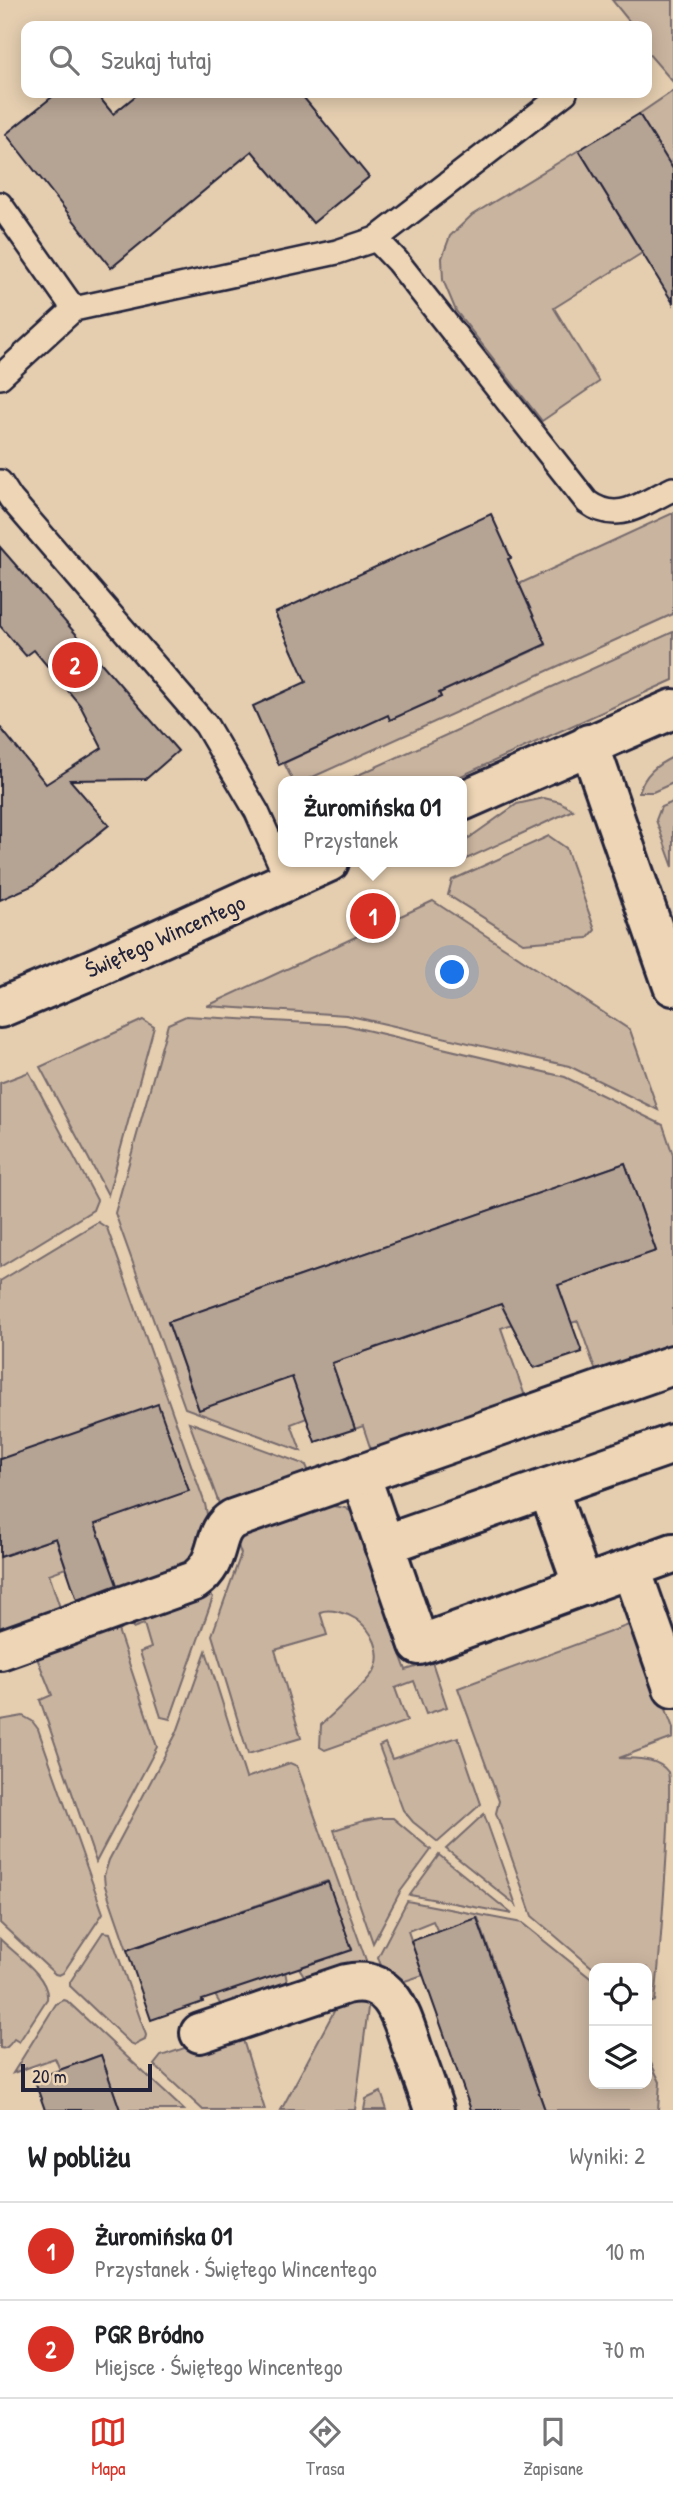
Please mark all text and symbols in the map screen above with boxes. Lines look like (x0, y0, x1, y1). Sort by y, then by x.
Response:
search box (21, 21, 652, 98)
icon: search (45, 41, 83, 79)
text: Szukaj tutaj (101, 42, 212, 77)
pin: 2 (52, 639, 98, 691)
popup (278, 776, 467, 867)
text: Żuromińska 01 (304, 789, 441, 824)
text: Przystanek (304, 824, 398, 855)
street label: Świętego Wincentego (80, 886, 250, 985)
pin: 1 (350, 890, 396, 942)
your location (435, 955, 469, 989)
map controls (589, 1963, 652, 2089)
button: locate (589, 1963, 652, 2026)
button: layers (589, 2026, 652, 2089)
scale bar (21, 2061, 152, 2093)
text: 20 m (32, 2063, 67, 2089)
text: W pobliżu (28, 2136, 130, 2176)
text: Wyniki: 2 (569, 2140, 645, 2171)
text: Żuromińska 01 (95, 2218, 232, 2253)
text: 1 (47, 2236, 55, 2267)
text: 10 m (605, 2236, 645, 2267)
text: Przystanek · Świętego Wincentego (95, 2253, 377, 2284)
text: PGR Bródno (95, 2316, 204, 2351)
text: 2 (46, 2334, 56, 2365)
text: 70 m (602, 2334, 645, 2365)
text: Miejsce · Świętego Wincentego (95, 2351, 343, 2382)
tab: Mapa (89, 2413, 127, 2481)
tab: Trasa (306, 2413, 345, 2481)
tab: Zapisane (523, 2413, 584, 2481)

